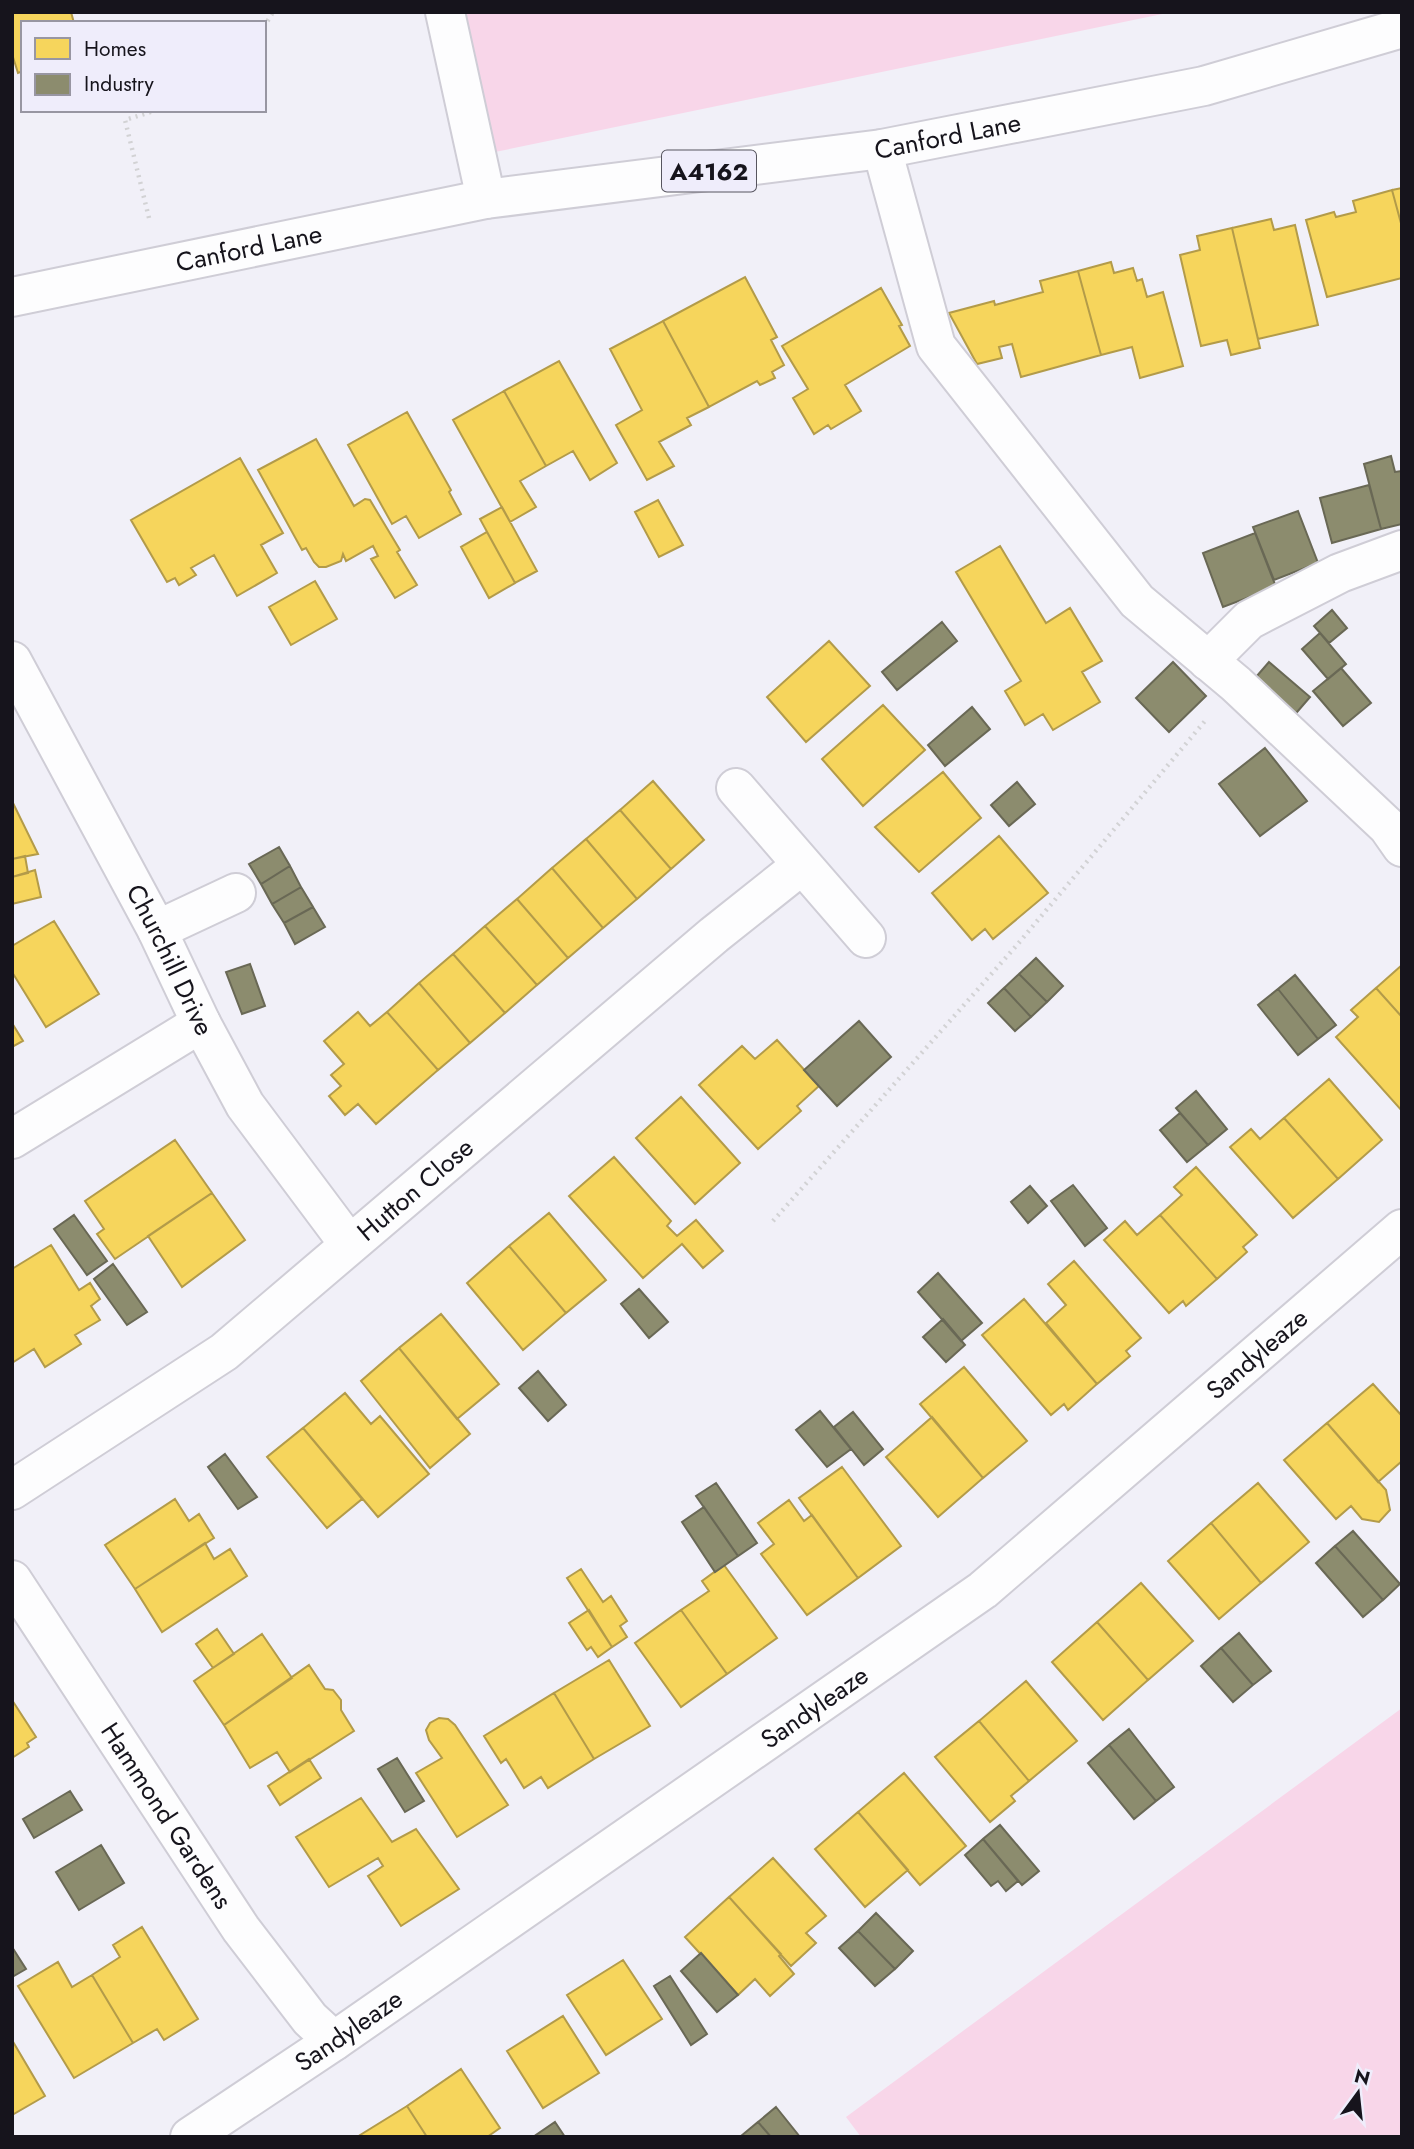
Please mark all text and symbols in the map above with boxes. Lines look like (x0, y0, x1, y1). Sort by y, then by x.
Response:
legend (21, 21, 266, 112)
text: Homes (84, 34, 146, 64)
text: Industry (84, 69, 155, 99)
street label: Canford Lane (871, 103, 1024, 169)
road number: A4162 (662, 150, 756, 191)
street label: Canford Lane (172, 214, 326, 282)
street label: Churchill Drive (117, 877, 223, 1042)
street label: Hutton Close (349, 1129, 482, 1250)
street label: Sandyleaze (1198, 1299, 1316, 1409)
street label: Sandyleaze (753, 1656, 876, 1758)
street label: Hammond Gardens (92, 1715, 242, 1917)
street label: Sandyleaze (287, 1980, 410, 2081)
north arrow (1323, 2058, 1393, 2128)
text: N (1351, 2062, 1373, 2092)

